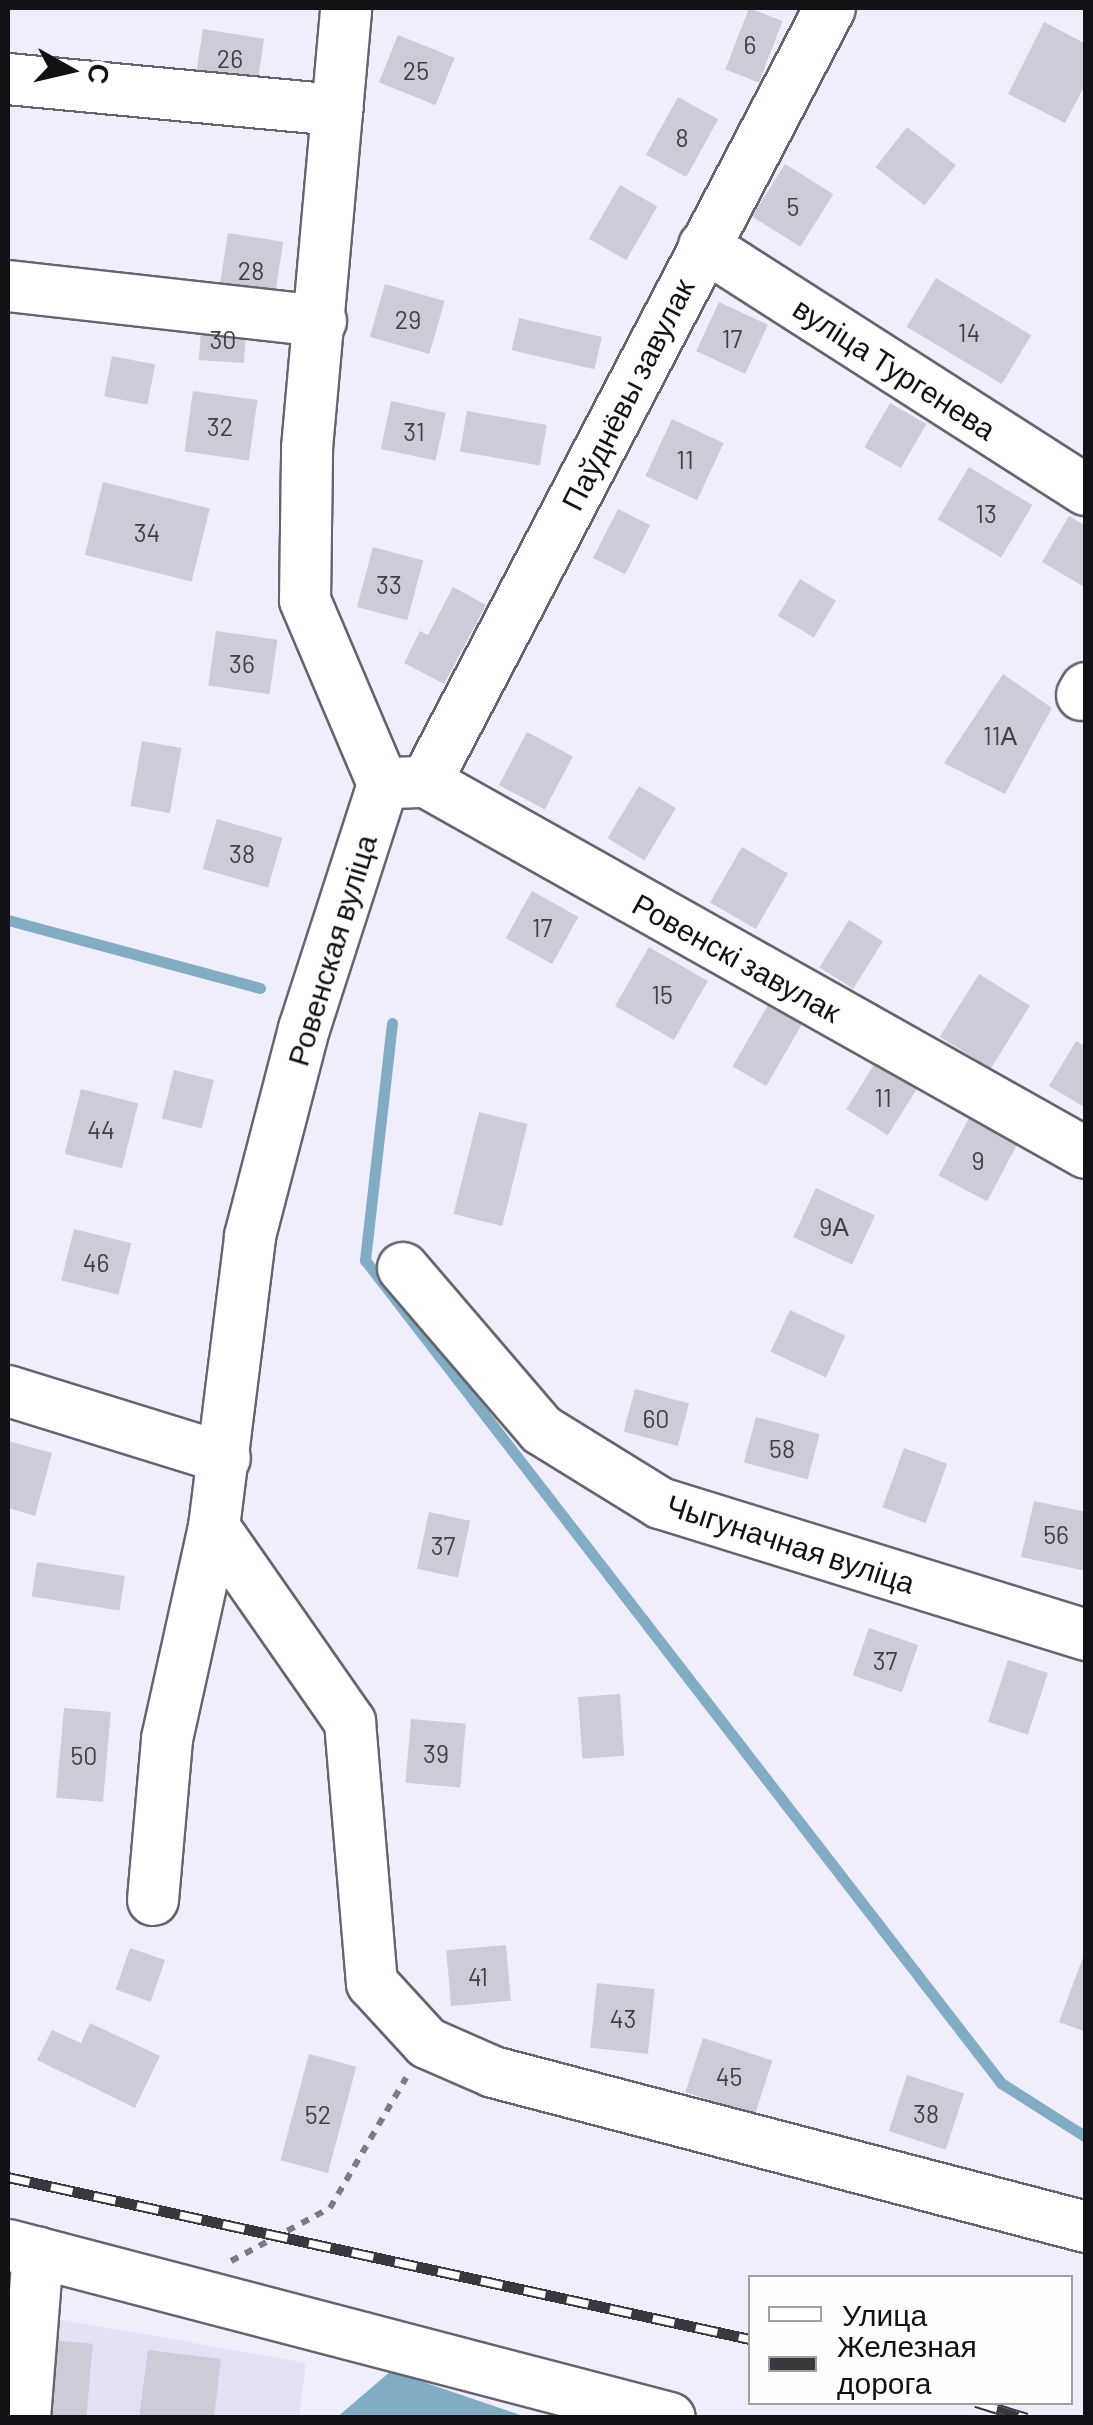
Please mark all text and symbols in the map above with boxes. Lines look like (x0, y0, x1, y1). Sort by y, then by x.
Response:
north arrow (20, 20, 120, 120)
house number: 6 (744, 29, 756, 59)
house number: 26 (217, 43, 243, 73)
house number: 25 (403, 55, 429, 85)
text: С (81, 62, 118, 87)
house number: 8 (675, 122, 689, 152)
house number: 5 (787, 191, 799, 221)
house number: 28 (238, 255, 264, 285)
street label: Паўднёвы завулак (553, 272, 701, 516)
street label: вуліца Тургенева (787, 289, 1003, 447)
house number: 29 (395, 304, 421, 334)
house number: 14 (958, 317, 980, 347)
house number: 17 (722, 323, 742, 353)
house number: 30 (210, 324, 236, 354)
house number: 32 (207, 411, 233, 441)
house number: 31 (403, 416, 425, 446)
house number: 11 (676, 444, 694, 474)
house number: 13 (975, 498, 997, 528)
house number: 34 (134, 517, 160, 547)
house number: 33 (376, 569, 402, 599)
house number: 36 (229, 648, 255, 678)
house number: 11А (983, 720, 1017, 750)
street label: Ровенская вуліца (279, 830, 383, 1070)
house number: 38 (229, 838, 255, 868)
street label: Ровенскі завулак (627, 885, 847, 1029)
house number: 17 (532, 912, 552, 942)
house number: 15 (651, 979, 673, 1009)
house number: 11 (874, 1082, 892, 1112)
house number: 44 (87, 1114, 115, 1144)
house number: 9 (971, 1145, 985, 1175)
house number: 9А (819, 1211, 849, 1241)
house number: 46 (83, 1247, 109, 1277)
house number: 60 (643, 1403, 669, 1433)
house number: 58 (769, 1433, 795, 1463)
street label: Чыгуначная вуліца (662, 1486, 920, 1600)
house number: 56 (1043, 1519, 1069, 1549)
house number: 37 (431, 1530, 455, 1560)
house number: 37 (873, 1645, 897, 1675)
house number: 39 (423, 1738, 449, 1768)
house number: 50 (71, 1740, 97, 1770)
house number: 41 (468, 1961, 488, 1991)
house number: 43 (610, 2003, 636, 2033)
house number: 45 (716, 2061, 742, 2091)
house number: 38 (913, 2098, 939, 2128)
house number: 52 (305, 2099, 331, 2129)
legend (748, 2275, 1073, 2405)
text: Улица (842, 2296, 927, 2332)
text: Железная дорога (837, 2327, 977, 2400)

